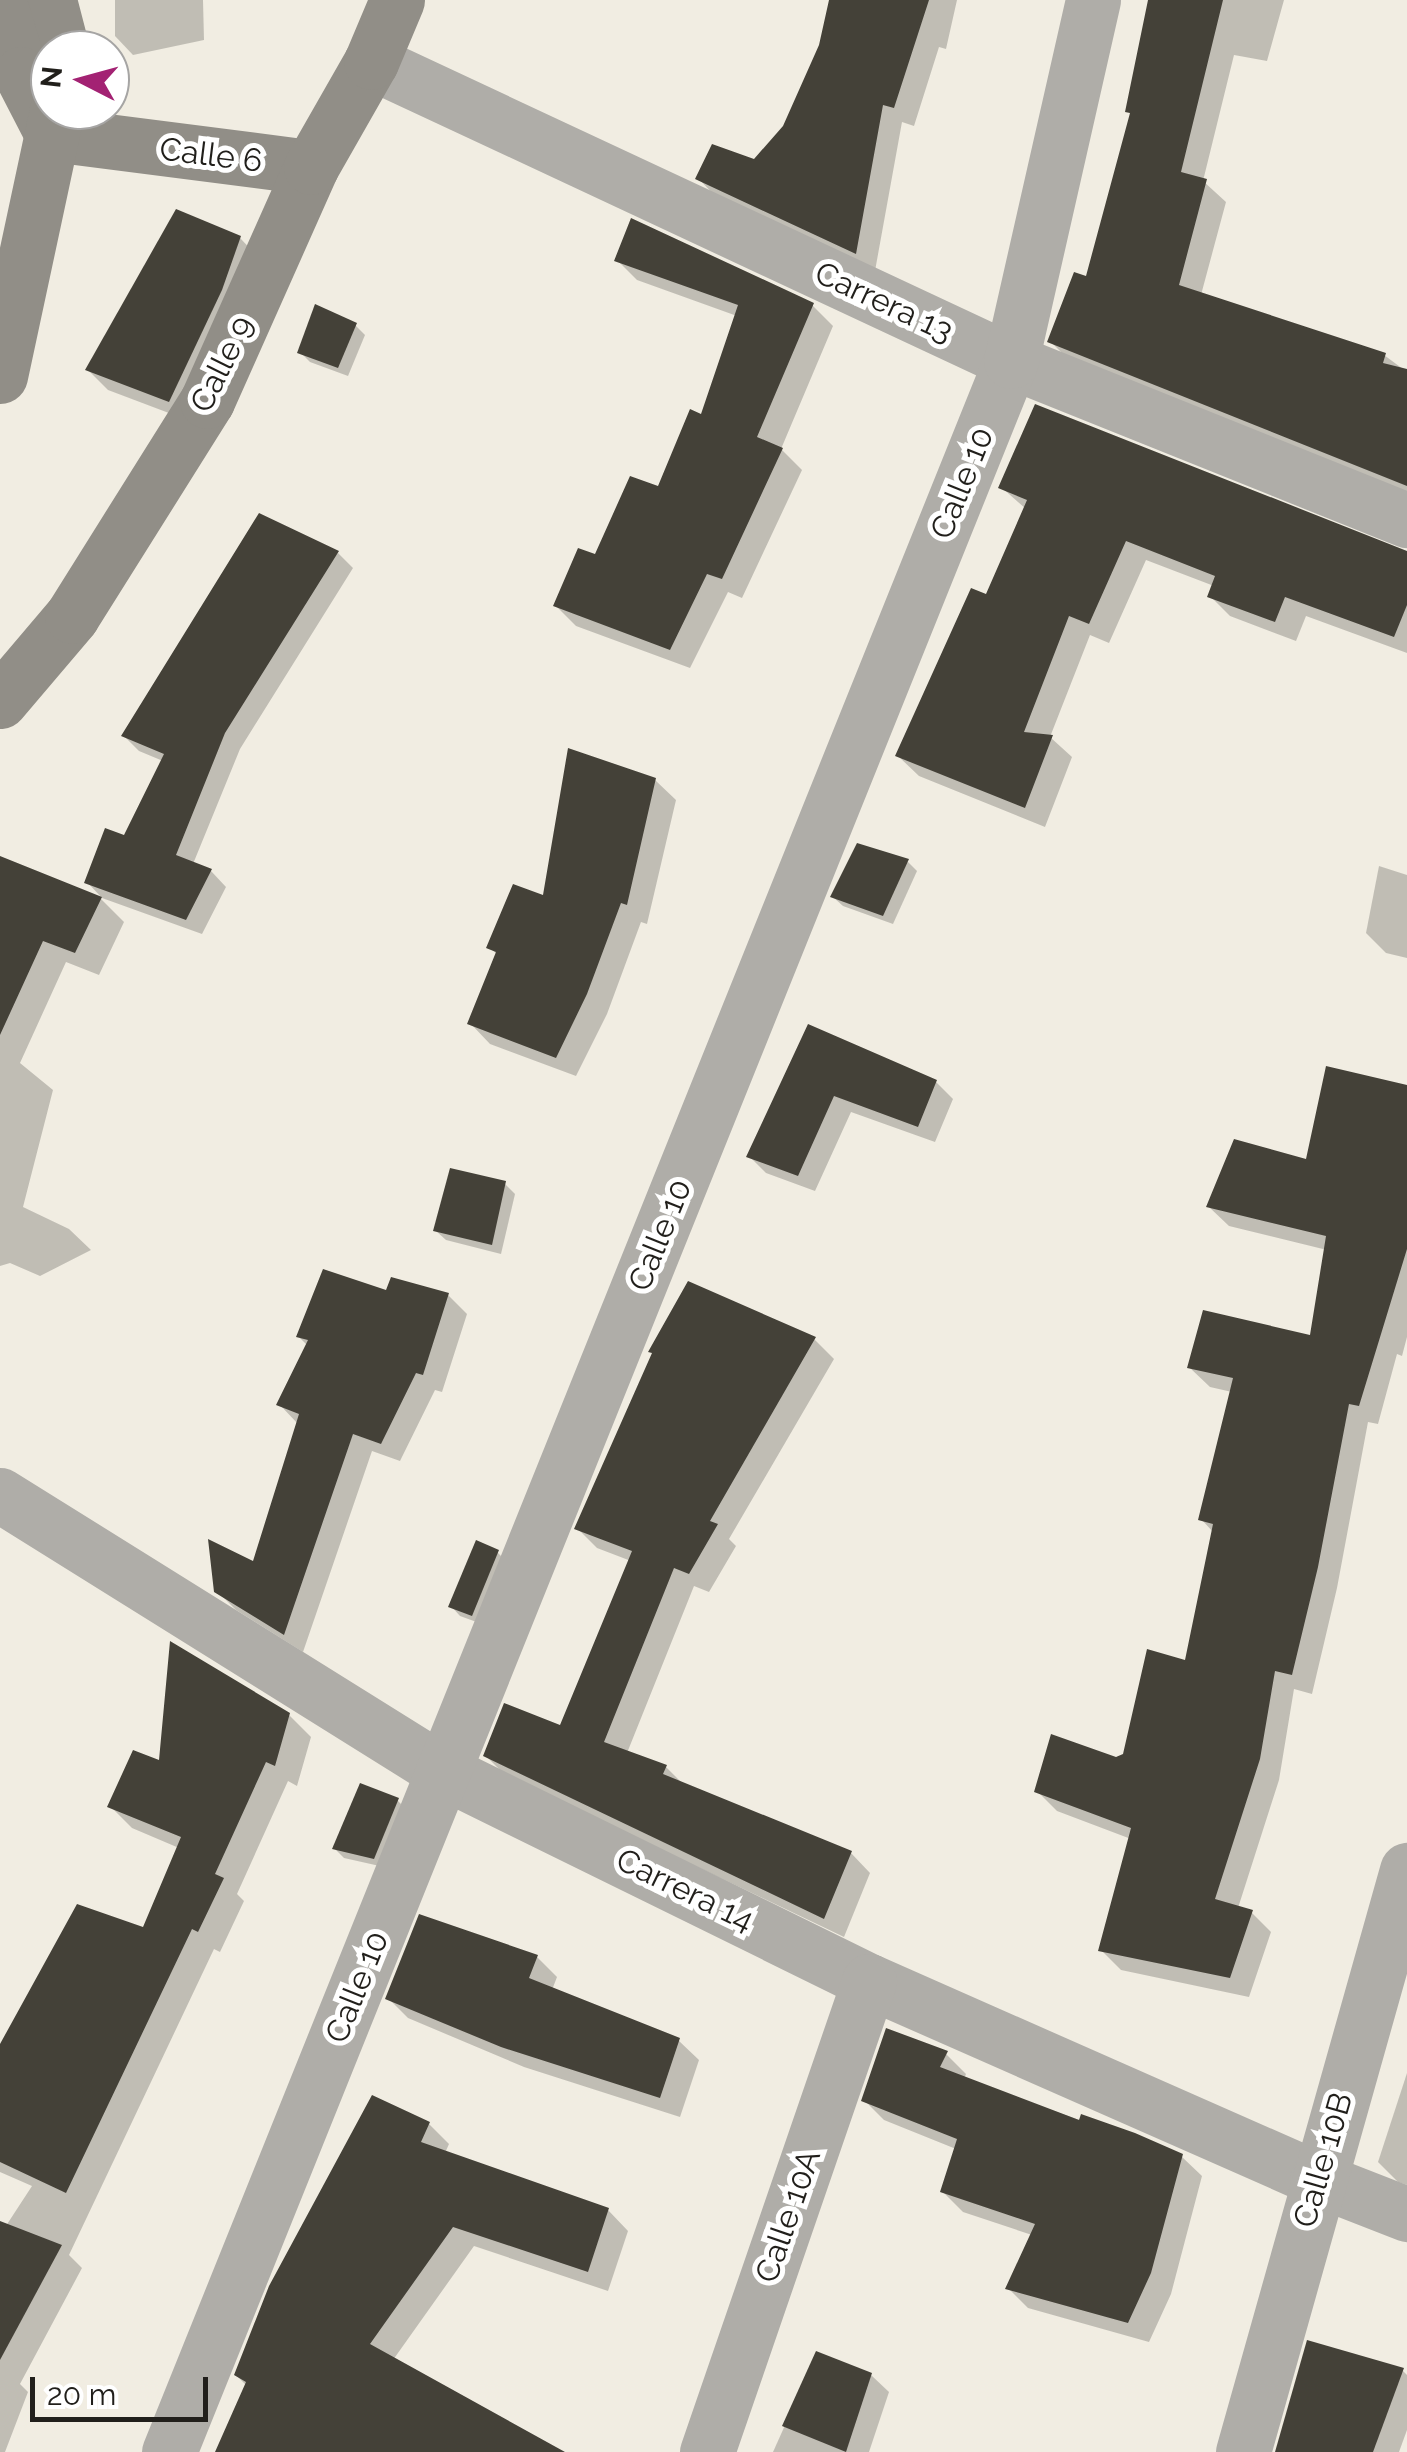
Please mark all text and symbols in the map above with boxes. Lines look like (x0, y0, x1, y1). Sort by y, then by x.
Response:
north arrow (30, 30, 130, 130)
text: N (34, 65, 69, 89)
street label: Calle 6 (158, 130, 264, 180)
street label: Carrera 13 (809, 253, 959, 351)
street label: Calle 9 (182, 310, 262, 418)
street label: Calle 10 (922, 422, 1002, 544)
street label: Calle 10 (620, 1174, 700, 1296)
street label: Carrera 14 (610, 1840, 760, 1940)
street label: Calle 10 (317, 1926, 397, 2048)
street label: Calle 10B (1285, 2088, 1361, 2232)
street label: Calle 10A (747, 2144, 829, 2288)
scale bar (35, 2357, 212, 2419)
text: 20 m (47, 2377, 116, 2412)

